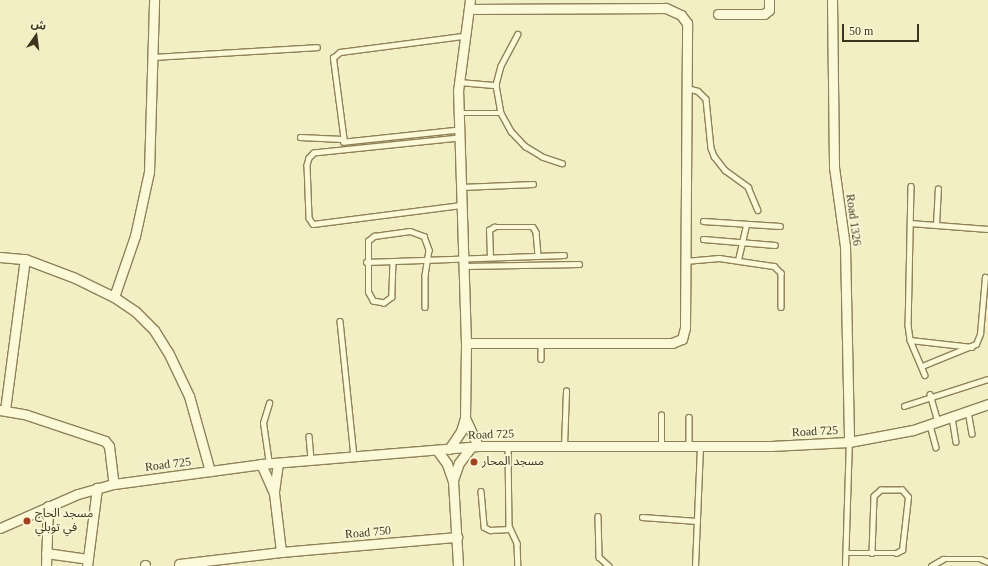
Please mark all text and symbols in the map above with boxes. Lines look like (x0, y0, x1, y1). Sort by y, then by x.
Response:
north arrow (16, 16, 56, 56)
scale bar (844, 16, 921, 42)
text: ش (30, 17, 48, 32)
text: 50 m (849, 24, 873, 38)
street label: Road 1326 (842, 193, 864, 247)
street label: Road 725 (791, 424, 839, 440)
street label: Road 725 (468, 427, 514, 443)
street label: Road 725 (144, 455, 192, 475)
place label: مسجد المحار (482, 455, 544, 469)
marker: مسجد المحار (469, 457, 479, 467)
place label: مسجد الحاج في توبلي (35, 507, 93, 535)
marker: مسجد الحاج في توبلي (22, 516, 32, 526)
street label: Road 750 (344, 524, 392, 542)

